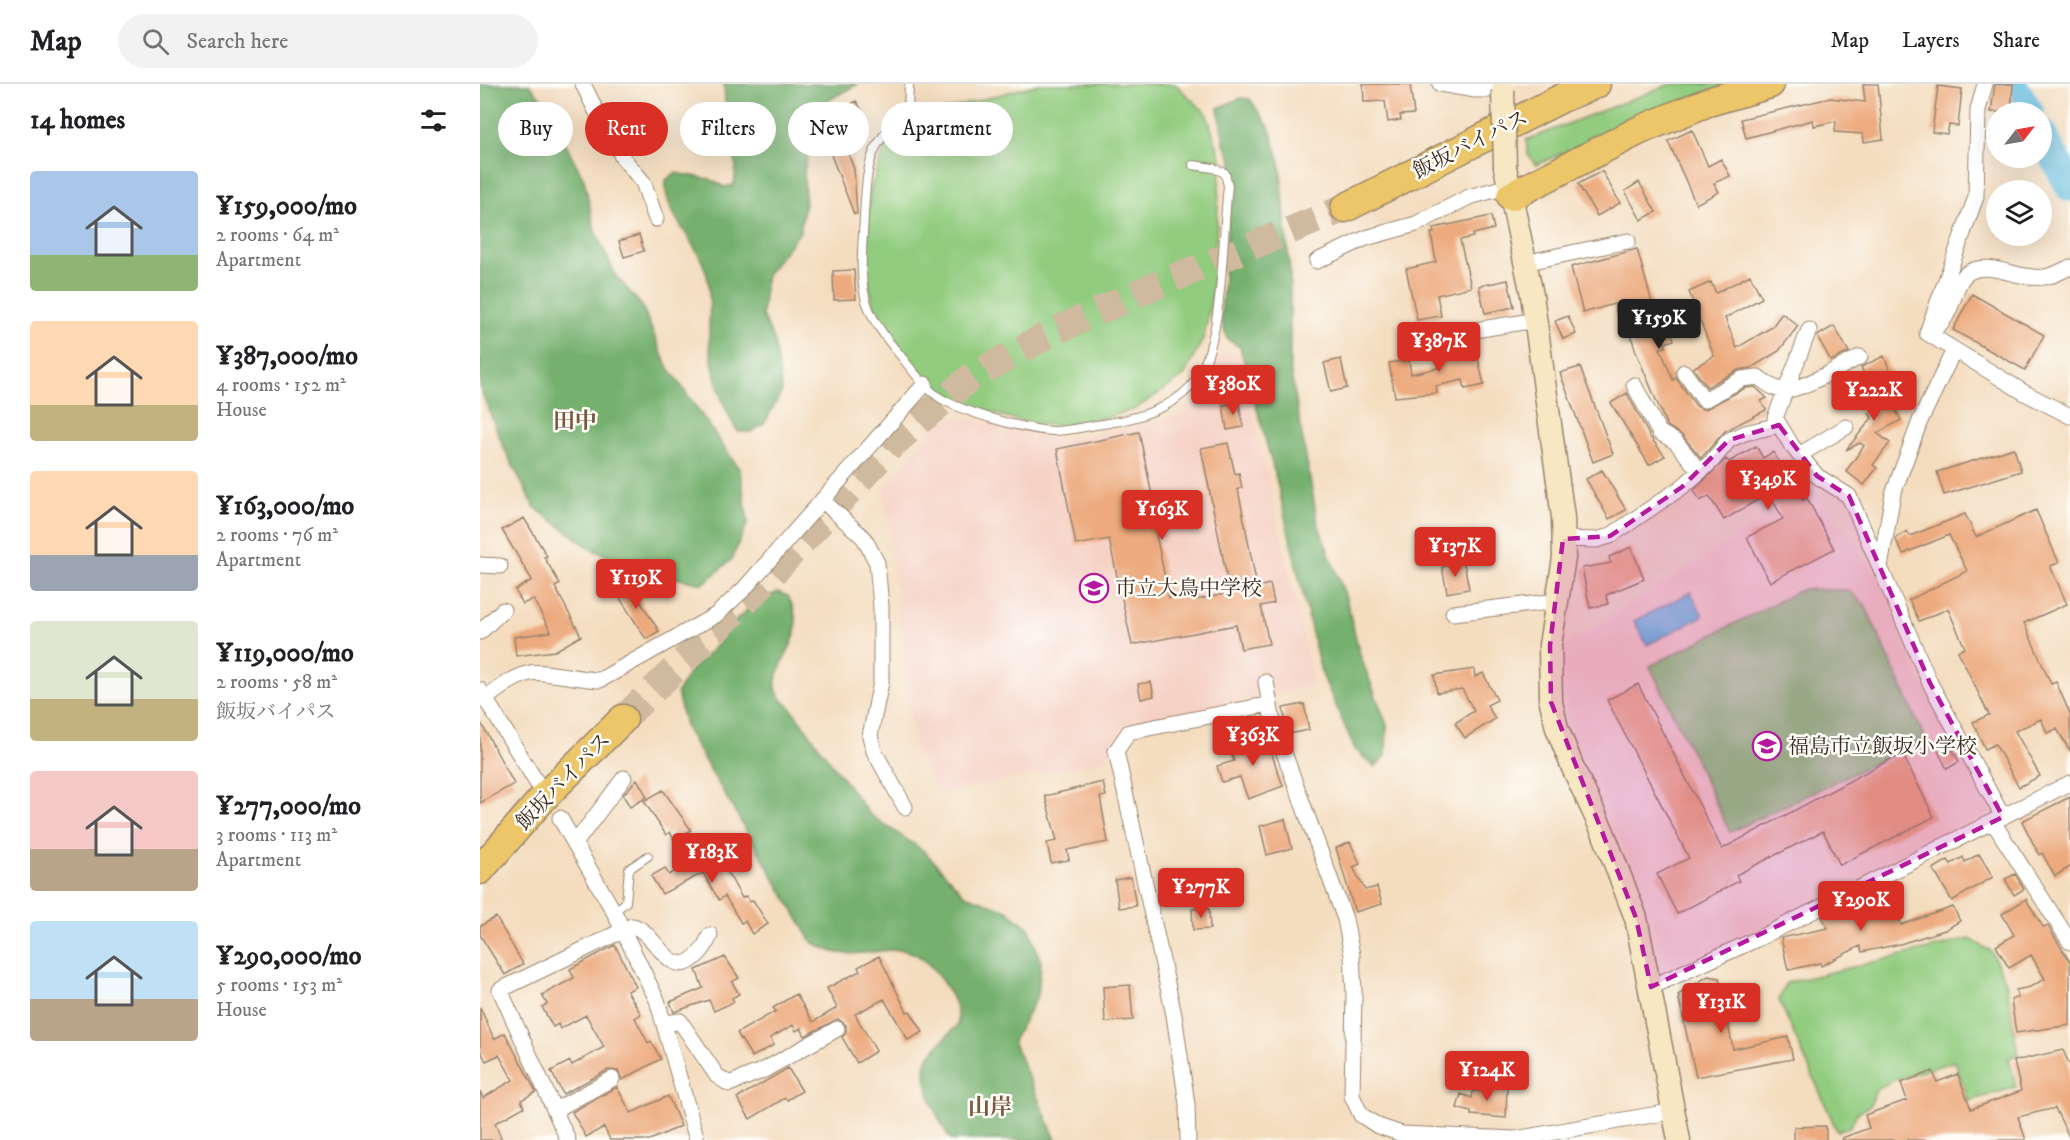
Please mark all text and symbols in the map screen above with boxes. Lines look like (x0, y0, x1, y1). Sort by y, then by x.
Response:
search box (118, 14, 538, 68)
text: Map (30, 24, 82, 59)
icon: search (139, 25, 172, 58)
text: Search here (187, 28, 288, 55)
text: Map (1830, 28, 1869, 54)
text: Layers (1902, 28, 1960, 54)
text: Share (1993, 28, 2040, 54)
chip: Buy (498, 102, 573, 156)
chip: Rent (585, 102, 668, 156)
chip: Filters (680, 102, 776, 156)
chip: New (788, 102, 869, 156)
chip: Apartment (881, 102, 1013, 156)
north arrow (1986, 102, 2052, 168)
map controls (1986, 102, 2052, 246)
text: 14 homes (30, 104, 125, 137)
icon: filters (417, 104, 450, 137)
street label: 飯坂バイパス (1409, 105, 1532, 185)
button: layers (1986, 180, 2052, 246)
text: ¥159,000/mo (216, 190, 357, 223)
icon: home (78, 195, 150, 267)
text: 2 rooms · 64 m² (216, 223, 339, 248)
text: Apartment (216, 248, 301, 273)
pin: ¥159K (1617, 299, 1701, 350)
text: ¥159K (1632, 306, 1686, 331)
pin: ¥387K (1397, 322, 1481, 373)
text: ¥387K (1411, 329, 1467, 354)
text: ¥387,000/mo (216, 340, 358, 373)
icon: home (78, 345, 150, 417)
pin: ¥380K (1191, 365, 1275, 416)
pin: ¥222K (1832, 371, 1916, 422)
text: ¥380K (1205, 372, 1261, 397)
text: 4 rooms · 152 m² (216, 373, 346, 398)
text: ¥222K (1846, 378, 1902, 403)
text: House (216, 398, 267, 423)
district label: 田中 (553, 408, 597, 435)
pin: ¥349K (1726, 460, 1810, 511)
text: ¥349K (1740, 467, 1796, 492)
text: ¥163,000/mo (216, 490, 354, 523)
pin: ¥163K (1120, 490, 1204, 541)
icon: home (78, 495, 150, 567)
text: ¥163K (1136, 497, 1188, 522)
text: 2 rooms · 76 m² (216, 523, 338, 548)
pin: ¥137K (1413, 527, 1497, 578)
text: ¥137K (1429, 534, 1481, 559)
text: Apartment (216, 548, 301, 573)
pin: ¥119K (594, 559, 678, 610)
text: ¥119K (610, 566, 662, 591)
school or university icon: 市立大鳥中学校 (1078, 572, 1110, 604)
place label: 市立大鳥中学校 (1115, 576, 1262, 602)
text: ¥119,000/mo (216, 637, 354, 670)
icon: home (78, 645, 150, 717)
text: 2 rooms · 58 m² (216, 670, 337, 695)
text: 飯坂バイパス (216, 700, 336, 725)
pin: ¥363K (1211, 716, 1295, 767)
text: ¥363K (1227, 723, 1279, 748)
street label: 飯坂バイパス (511, 727, 617, 836)
school or university icon: 福島市立飯坂小学校 (1751, 730, 1783, 762)
place label: 福島市立飯坂小学校 (1788, 734, 1977, 760)
text: ¥277,000/mo (216, 790, 361, 823)
icon: home (78, 795, 150, 867)
text: 3 rooms · 113 m² (216, 823, 337, 848)
pin: ¥183K (670, 833, 754, 884)
text: ¥183K (686, 840, 738, 865)
text: Apartment (216, 848, 301, 873)
pin: ¥277K (1159, 868, 1243, 919)
text: ¥277K (1172, 875, 1230, 900)
pin: ¥290K (1819, 881, 1903, 932)
text: ¥290K (1832, 888, 1890, 913)
text: ¥290,000/mo (216, 940, 361, 973)
icon: home (78, 945, 150, 1017)
text: 5 rooms · 153 m² (216, 973, 342, 998)
pin: ¥131K (1679, 983, 1763, 1034)
text: ¥131K (1696, 990, 1746, 1015)
text: House (216, 998, 267, 1023)
pin: ¥124K (1445, 1051, 1529, 1102)
text: ¥124K (1459, 1058, 1515, 1083)
district label: 山岸 (968, 1094, 1012, 1121)

